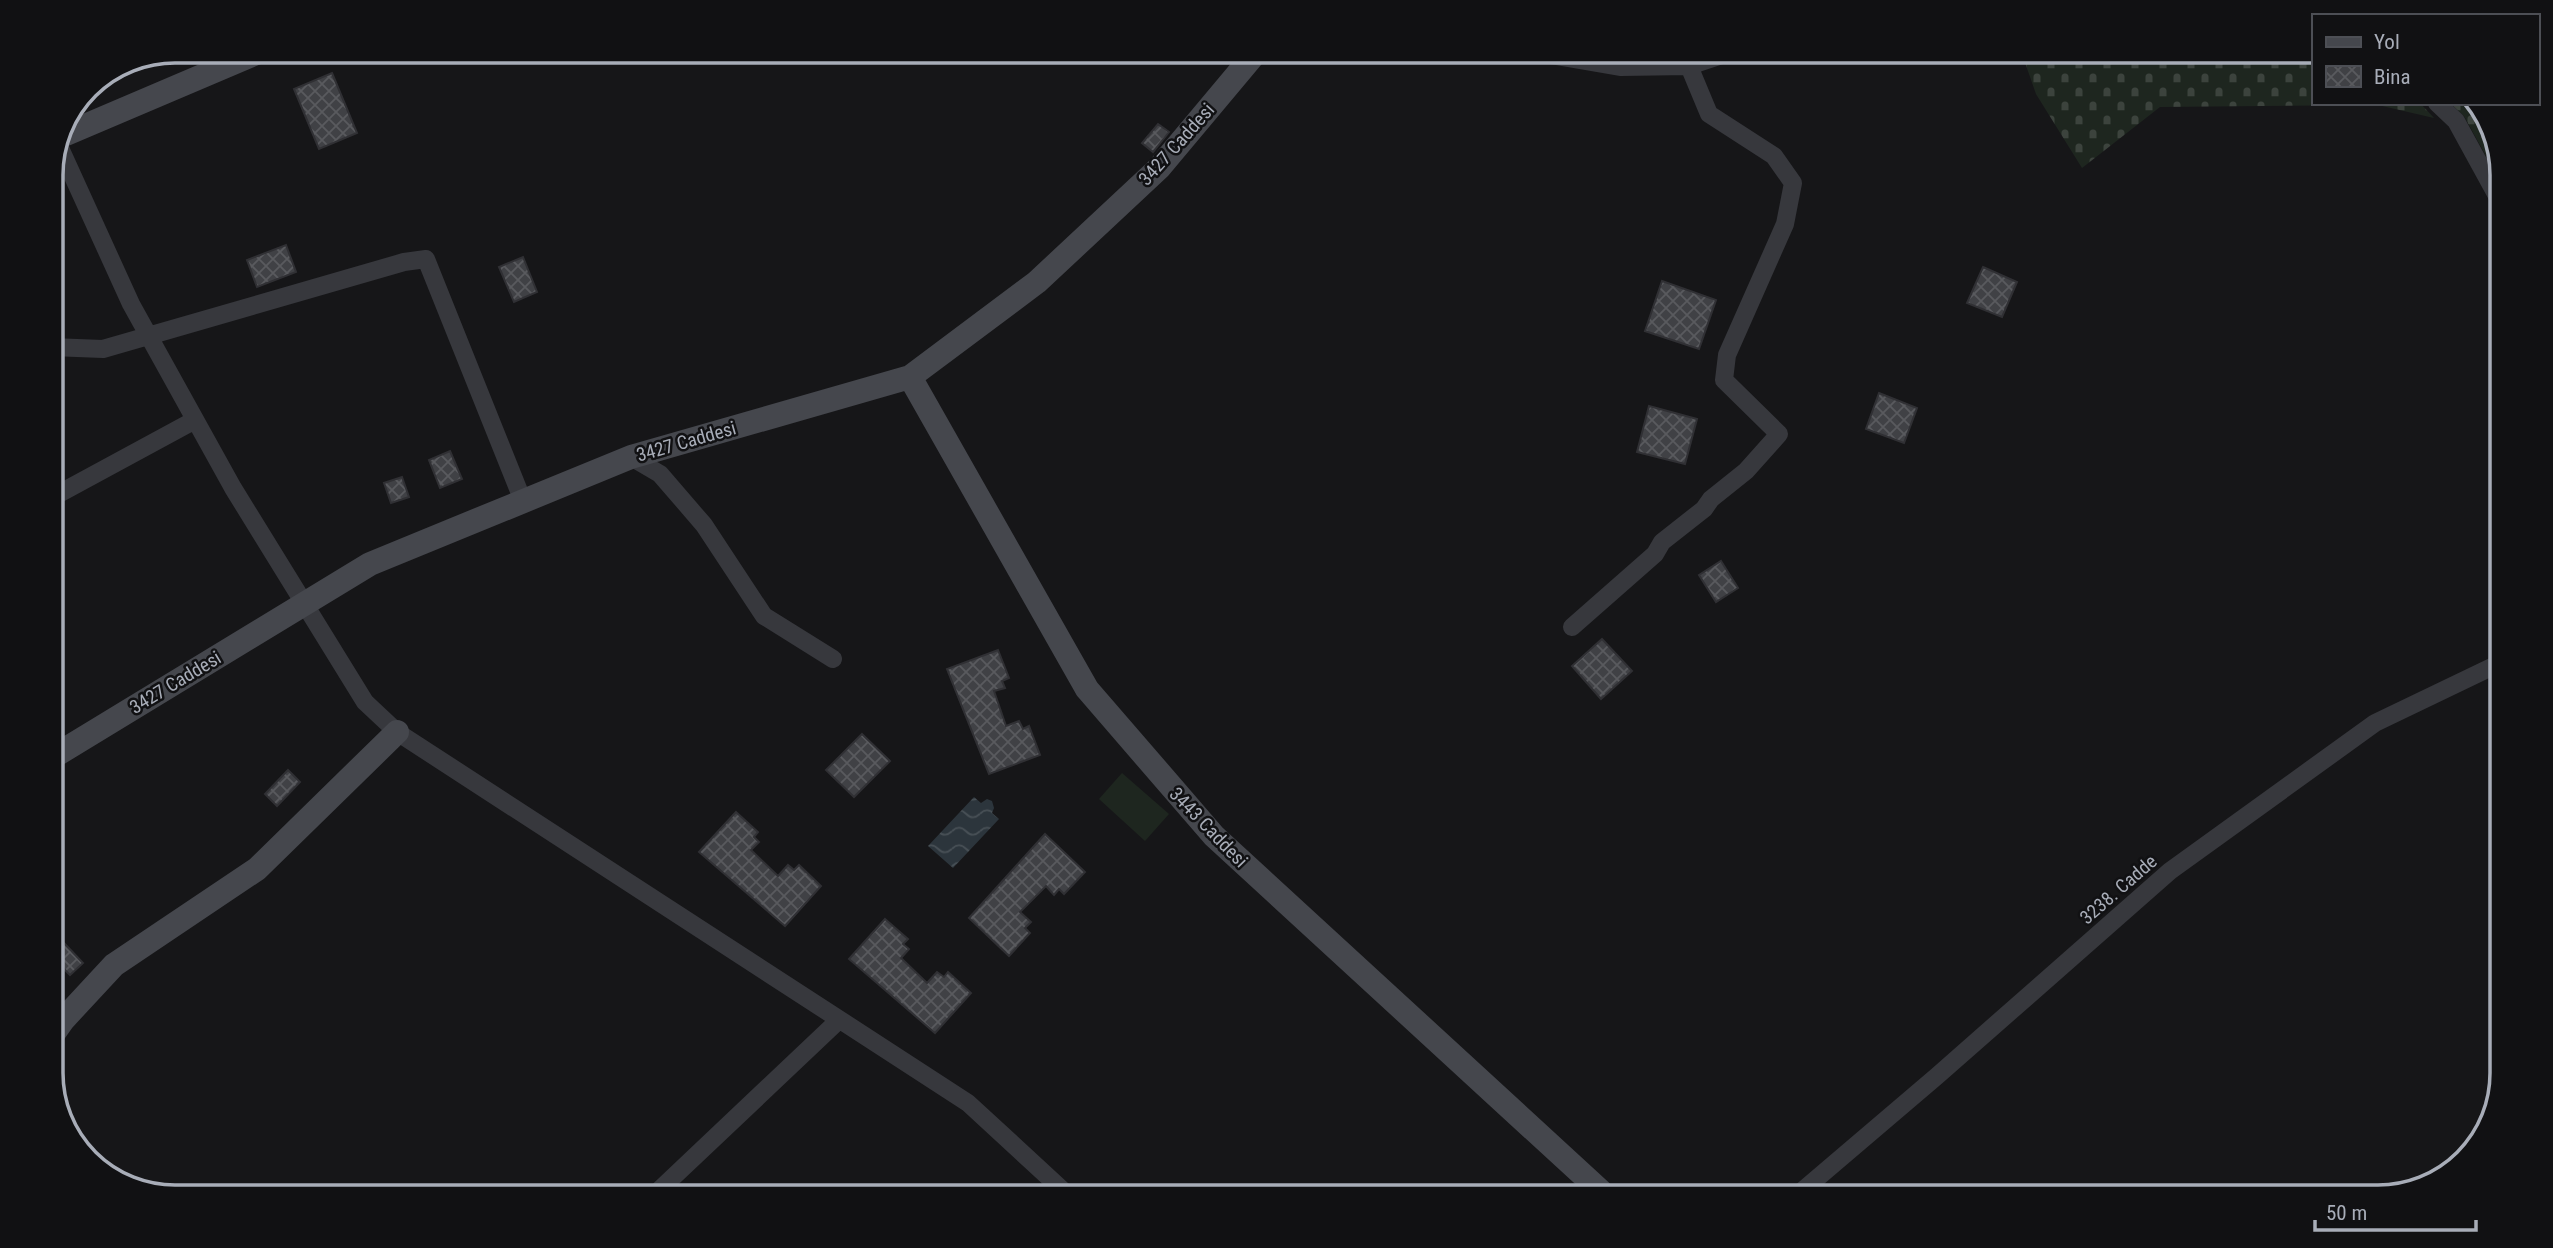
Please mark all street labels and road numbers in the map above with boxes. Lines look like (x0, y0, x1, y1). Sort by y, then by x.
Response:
street label: 3427 Caddesi (1134, 99, 1219, 190)
street label: 3427 Caddesi (634, 416, 739, 467)
street label: 3427 Caddesi (125, 646, 225, 719)
street label: 3443 Caddesi (1165, 782, 1253, 872)
street label: 3238. Cadde (2075, 850, 2162, 929)

